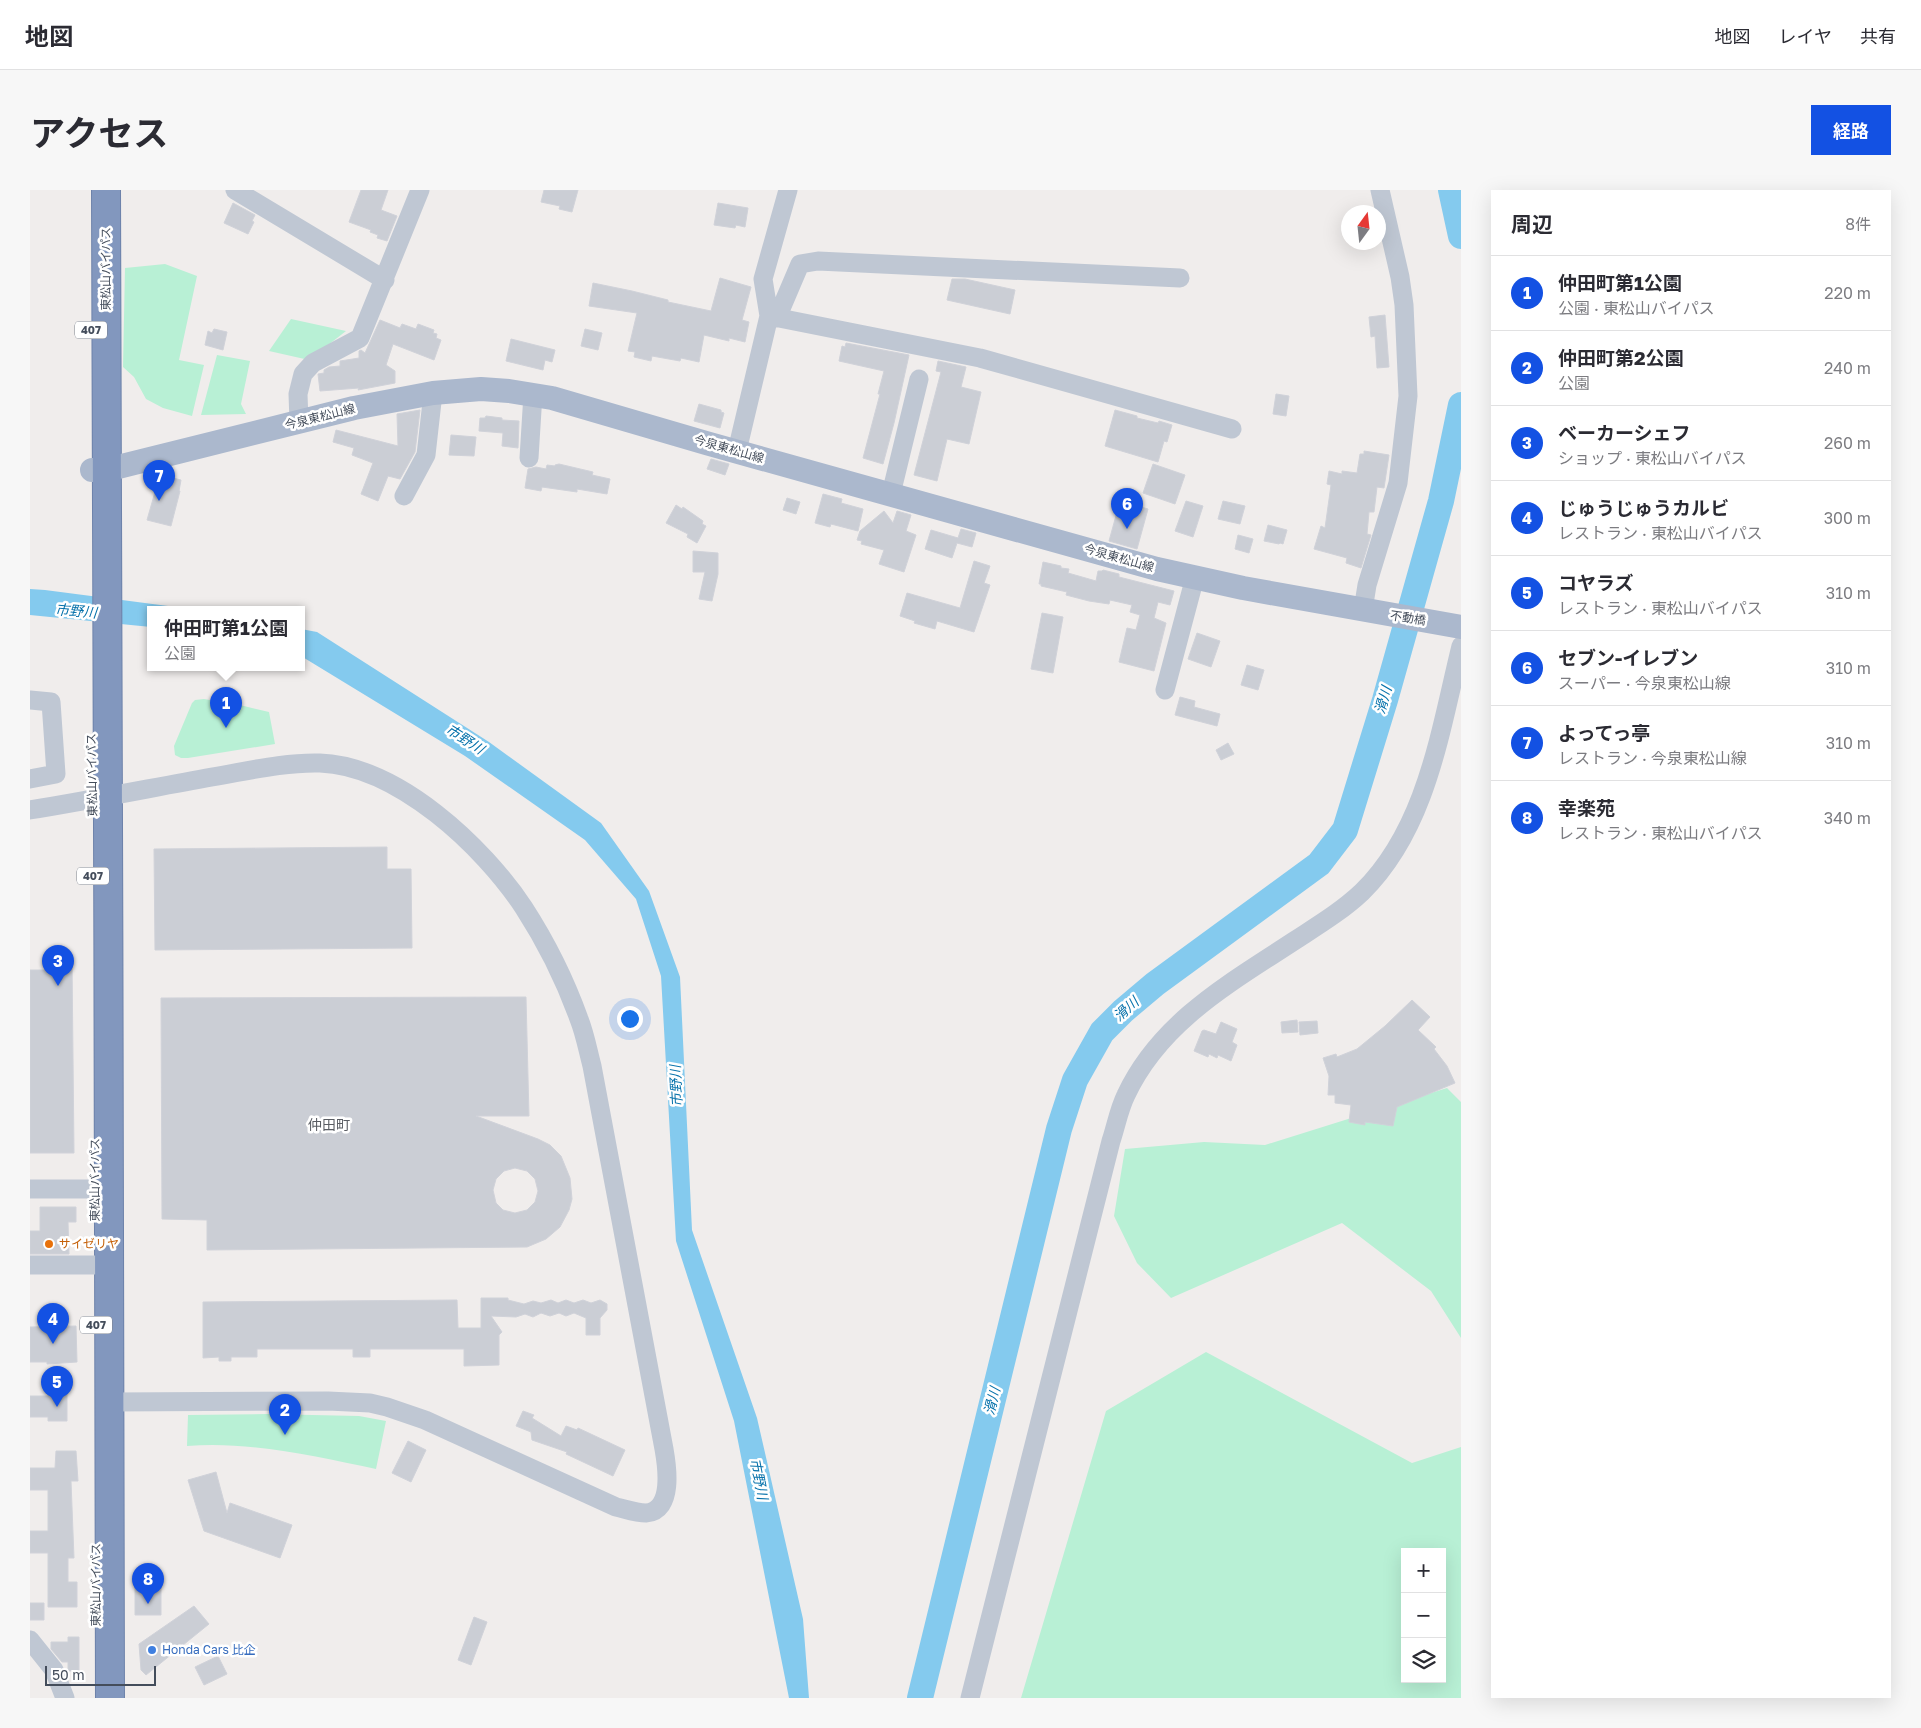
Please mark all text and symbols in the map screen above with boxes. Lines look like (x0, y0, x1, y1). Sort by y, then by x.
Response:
text: 地図 (25, 21, 73, 50)
text: 地図 (1715, 25, 1751, 47)
text: レイヤ (1779, 25, 1832, 47)
text: 共有 (1860, 25, 1896, 47)
button: 経路 (1811, 105, 1891, 155)
text: アクセス (30, 112, 168, 154)
north arrow (1341, 205, 1386, 250)
text: 周辺 (1511, 211, 1553, 237)
text: 8件 (1845, 214, 1871, 234)
street label: 東松山バイパス (98, 227, 113, 311)
text: 仲田町第1公園 (1558, 271, 1682, 294)
text: 1 (1523, 283, 1531, 303)
text: 220 m (1824, 283, 1871, 303)
text: 公園 · 東松山バイパス (1558, 298, 1714, 318)
road number: 407 (75, 322, 107, 338)
text: 仲田町第2公園 (1558, 346, 1684, 369)
text: 2 (1522, 358, 1532, 378)
text: 240 m (1824, 358, 1871, 378)
text: 公園 (1558, 373, 1590, 393)
street label: 今泉東松山線 (283, 401, 357, 433)
text: ベーカーシェフ (1558, 421, 1691, 444)
street label: 今泉東松山線 (692, 431, 766, 466)
text: 3 (1522, 433, 1532, 453)
text: 260 m (1824, 433, 1871, 453)
text: ショップ · 東松山バイパス (1558, 448, 1746, 468)
pin: 7 (143, 460, 175, 501)
pin: 6 (1111, 488, 1143, 529)
text: じゅうじゅうカルビ (1558, 496, 1729, 519)
text: 4 (1522, 508, 1532, 528)
text: 300 m (1824, 508, 1871, 528)
text: レストラン · 東松山バイパス (1558, 523, 1762, 543)
street label: 今泉東松山線 (1082, 540, 1156, 575)
text: コヤラズ (1558, 571, 1634, 594)
text: 5 (1522, 583, 1532, 603)
text: 310 m (1826, 583, 1871, 603)
text: レストラン · 東松山バイパス (1558, 598, 1762, 618)
water label: 市野川 (54, 600, 100, 621)
popup (147, 606, 305, 671)
street label: 不動橋 (1389, 607, 1427, 628)
text: 仲田町第1公園 (164, 616, 288, 639)
text: 公園 (164, 643, 196, 663)
text: セブン-イレブン (1558, 646, 1698, 669)
text: 6 (1522, 658, 1532, 678)
text: 310 m (1826, 658, 1871, 678)
text: スーパー · 今泉東松山線 (1558, 673, 1731, 693)
water label: 滑川 (1370, 682, 1395, 716)
pin: 1 (210, 687, 242, 728)
water label: 市野川 (443, 720, 489, 758)
text: よってっ亭 (1558, 721, 1650, 744)
street label: 東松山バイパス (83, 733, 100, 817)
text: 7 (1523, 733, 1531, 753)
text: 310 m (1826, 733, 1871, 753)
text: レストラン · 今泉東松山線 (1558, 748, 1747, 768)
text: 幸楽苑 (1558, 796, 1615, 819)
text: 8 (1522, 808, 1532, 828)
text: 340 m (1824, 808, 1871, 828)
text: レストラン · 東松山バイパス (1558, 823, 1762, 843)
road number: 407 (77, 868, 109, 884)
pin: 3 (42, 945, 74, 986)
water label: 滑川 (1110, 992, 1143, 1024)
your location (617, 1006, 643, 1032)
water label: 市野川 (666, 1063, 685, 1107)
district label: 仲田町 (308, 1116, 350, 1133)
street label: 東松山バイパス (87, 1138, 102, 1222)
place label: サイゼリヤ (59, 1236, 119, 1251)
marker: サイゼリヤ (43, 1238, 55, 1250)
pin: 4 (37, 1303, 69, 1344)
road number: 407 (80, 1316, 112, 1334)
pin: 5 (41, 1366, 73, 1407)
water label: 滑川 (980, 1383, 1004, 1417)
pin: 2 (269, 1394, 301, 1435)
water label: 市野川 (747, 1457, 772, 1503)
street label: 東松山バイパス (88, 1543, 103, 1627)
map controls (1401, 1548, 1446, 1683)
button: + (1401, 1548, 1446, 1593)
pin: 8 (132, 1563, 164, 1604)
button: − (1401, 1593, 1446, 1638)
button: layers (1401, 1638, 1446, 1683)
place label: Honda Cars 比企 (162, 1642, 256, 1657)
marker: Honda Cars 比企 (146, 1644, 158, 1656)
scale bar (45, 1663, 156, 1686)
text: 50 m (52, 1666, 85, 1683)

